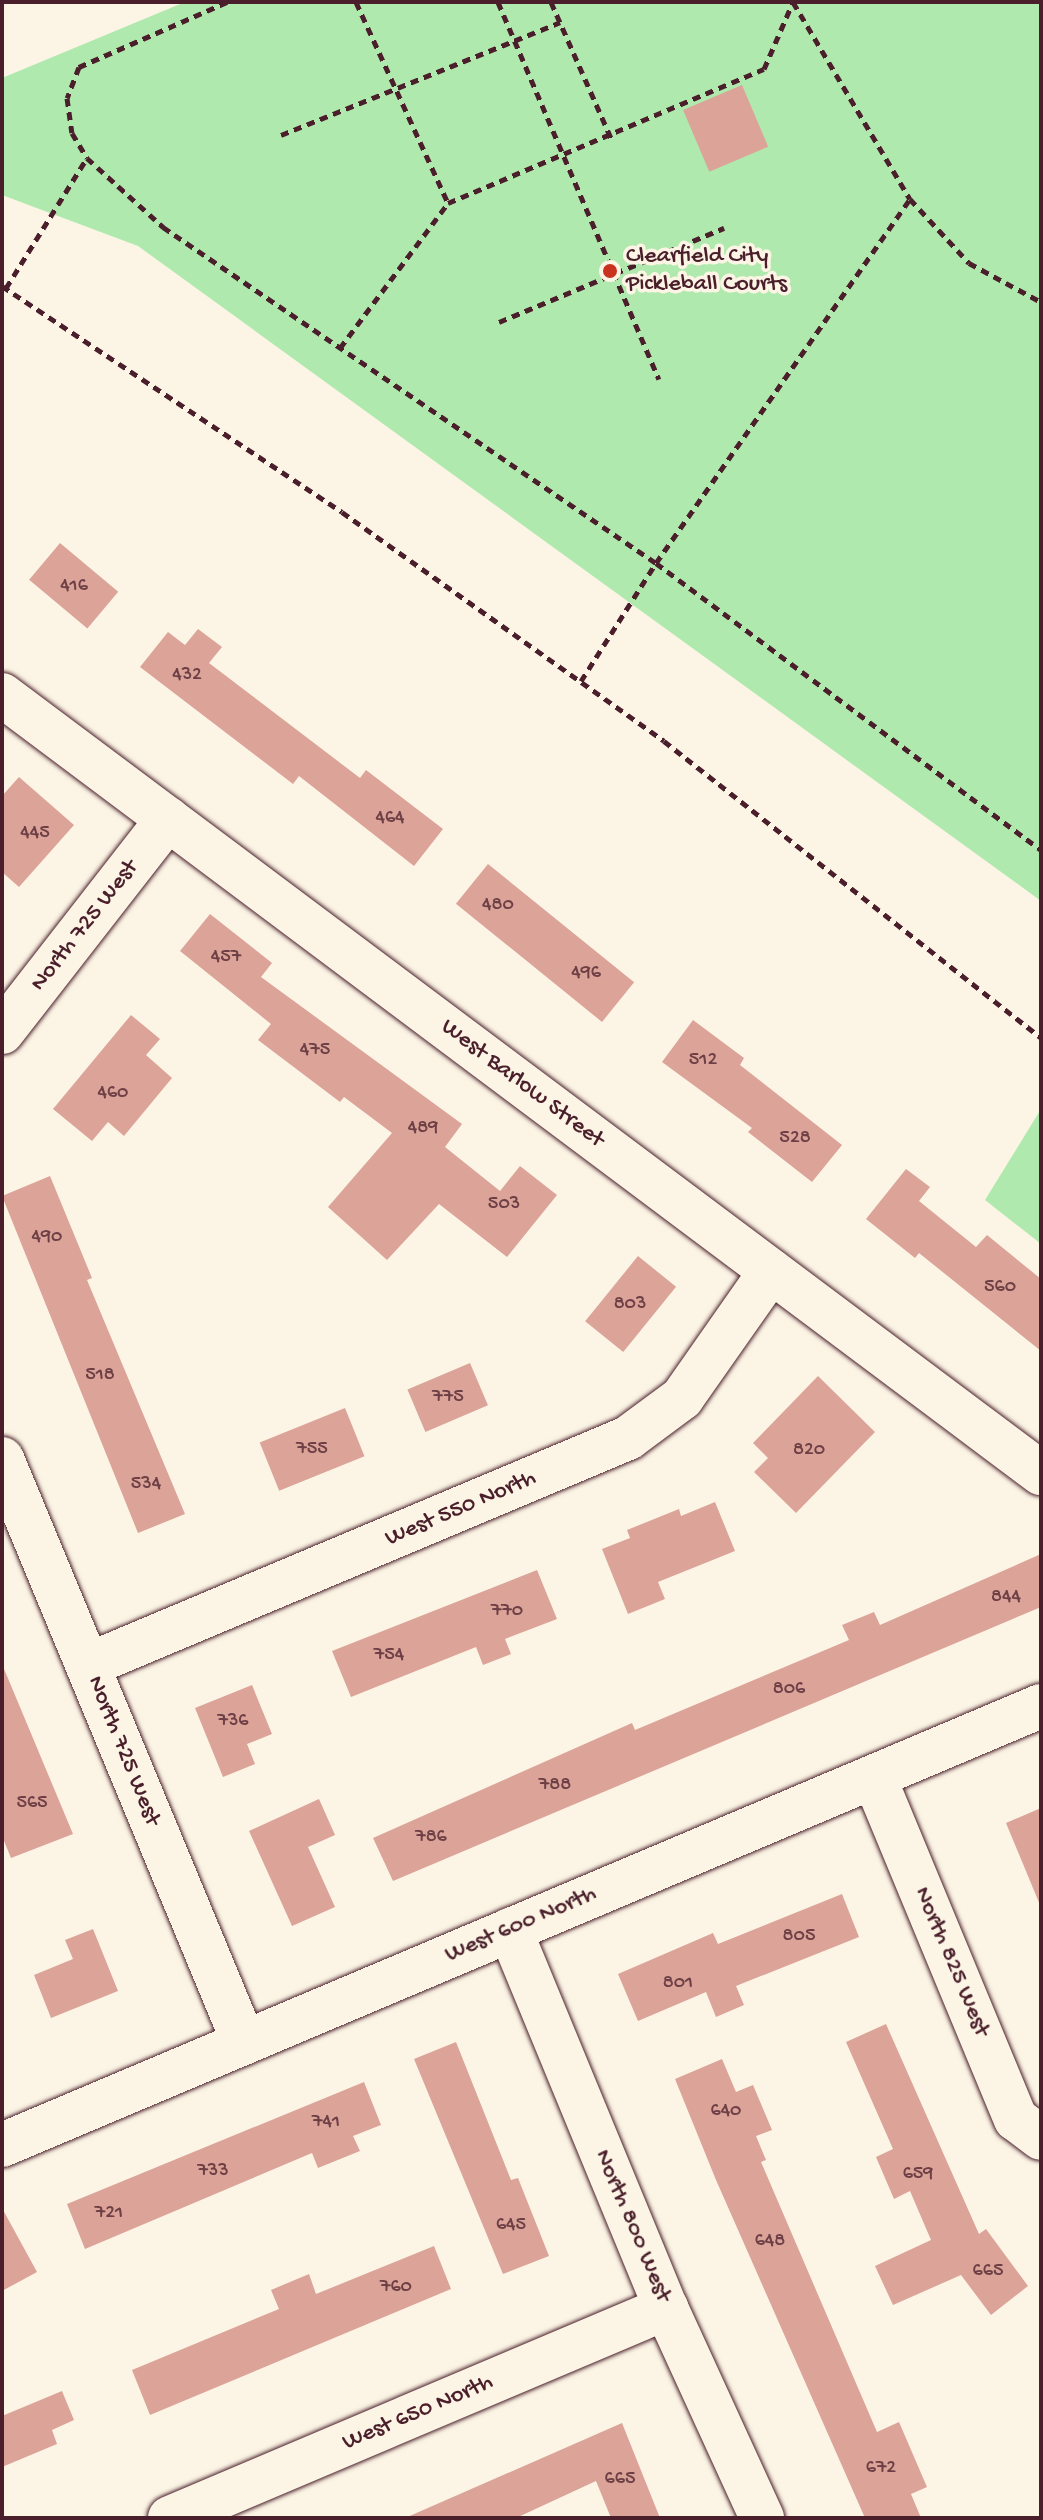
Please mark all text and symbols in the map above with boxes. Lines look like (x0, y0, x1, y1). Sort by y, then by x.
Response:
place label: Clearfield City Pickleball Courts (626, 243, 787, 299)
marker: Clearfield City Pickleball Courts (601, 262, 619, 280)
house number: 416 (60, 574, 88, 598)
house number: 432 (172, 663, 202, 687)
house number: 464 (375, 806, 405, 830)
house number: 445 (20, 821, 50, 845)
street label: North 725 West (25, 855, 145, 997)
house number: 480 (482, 893, 514, 917)
house number: 457 (211, 945, 241, 969)
house number: 496 (571, 961, 601, 985)
street label: West Barlow Street (435, 1013, 609, 1155)
house number: 475 (300, 1038, 330, 1062)
house number: 512 (689, 1048, 717, 1072)
house number: 460 (98, 1081, 128, 1105)
house number: 489 (408, 1116, 438, 1140)
house number: 528 (779, 1126, 811, 1150)
house number: 503 (488, 1192, 520, 1216)
house number: 490 (32, 1225, 62, 1249)
house number: 560 (984, 1275, 1016, 1299)
house number: 803 (614, 1292, 646, 1316)
house number: 518 (85, 1363, 115, 1387)
house number: 775 (432, 1385, 464, 1409)
house number: 755 (296, 1437, 328, 1461)
house number: 820 (793, 1438, 825, 1462)
street label: West 550 North (381, 1464, 541, 1554)
house number: 534 (131, 1472, 161, 1496)
house number: 844 (991, 1585, 1021, 1609)
house number: 770 (491, 1599, 523, 1623)
house number: 754 (374, 1643, 404, 1667)
street label: North 725 West (80, 1672, 166, 1830)
house number: 806 (773, 1677, 805, 1701)
house number: 736 (218, 1709, 248, 1733)
house number: 788 (539, 1773, 571, 1797)
house number: 565 (16, 1791, 48, 1815)
house number: 786 (415, 1825, 447, 1849)
street label: West 600 North (441, 1880, 601, 1970)
street label: North 825 West (907, 1883, 995, 2041)
house number: 805 (783, 1924, 815, 1948)
house number: 801 (663, 1971, 693, 1995)
house number: 640 (711, 2099, 741, 2123)
house number: 741 (312, 2110, 340, 2134)
street label: North 800 West (587, 2146, 677, 2306)
house number: 733 (197, 2159, 229, 2183)
house number: 659 (903, 2162, 933, 2186)
house number: 721 (95, 2201, 123, 2225)
house number: 645 (496, 2213, 526, 2237)
house number: 648 (755, 2229, 785, 2253)
house number: 665 (973, 2259, 1003, 2283)
house number: 760 (380, 2275, 412, 2299)
street label: West 650 North (338, 2368, 498, 2458)
house number: 672 (866, 2456, 896, 2480)
house number: 665 (605, 2467, 635, 2491)

